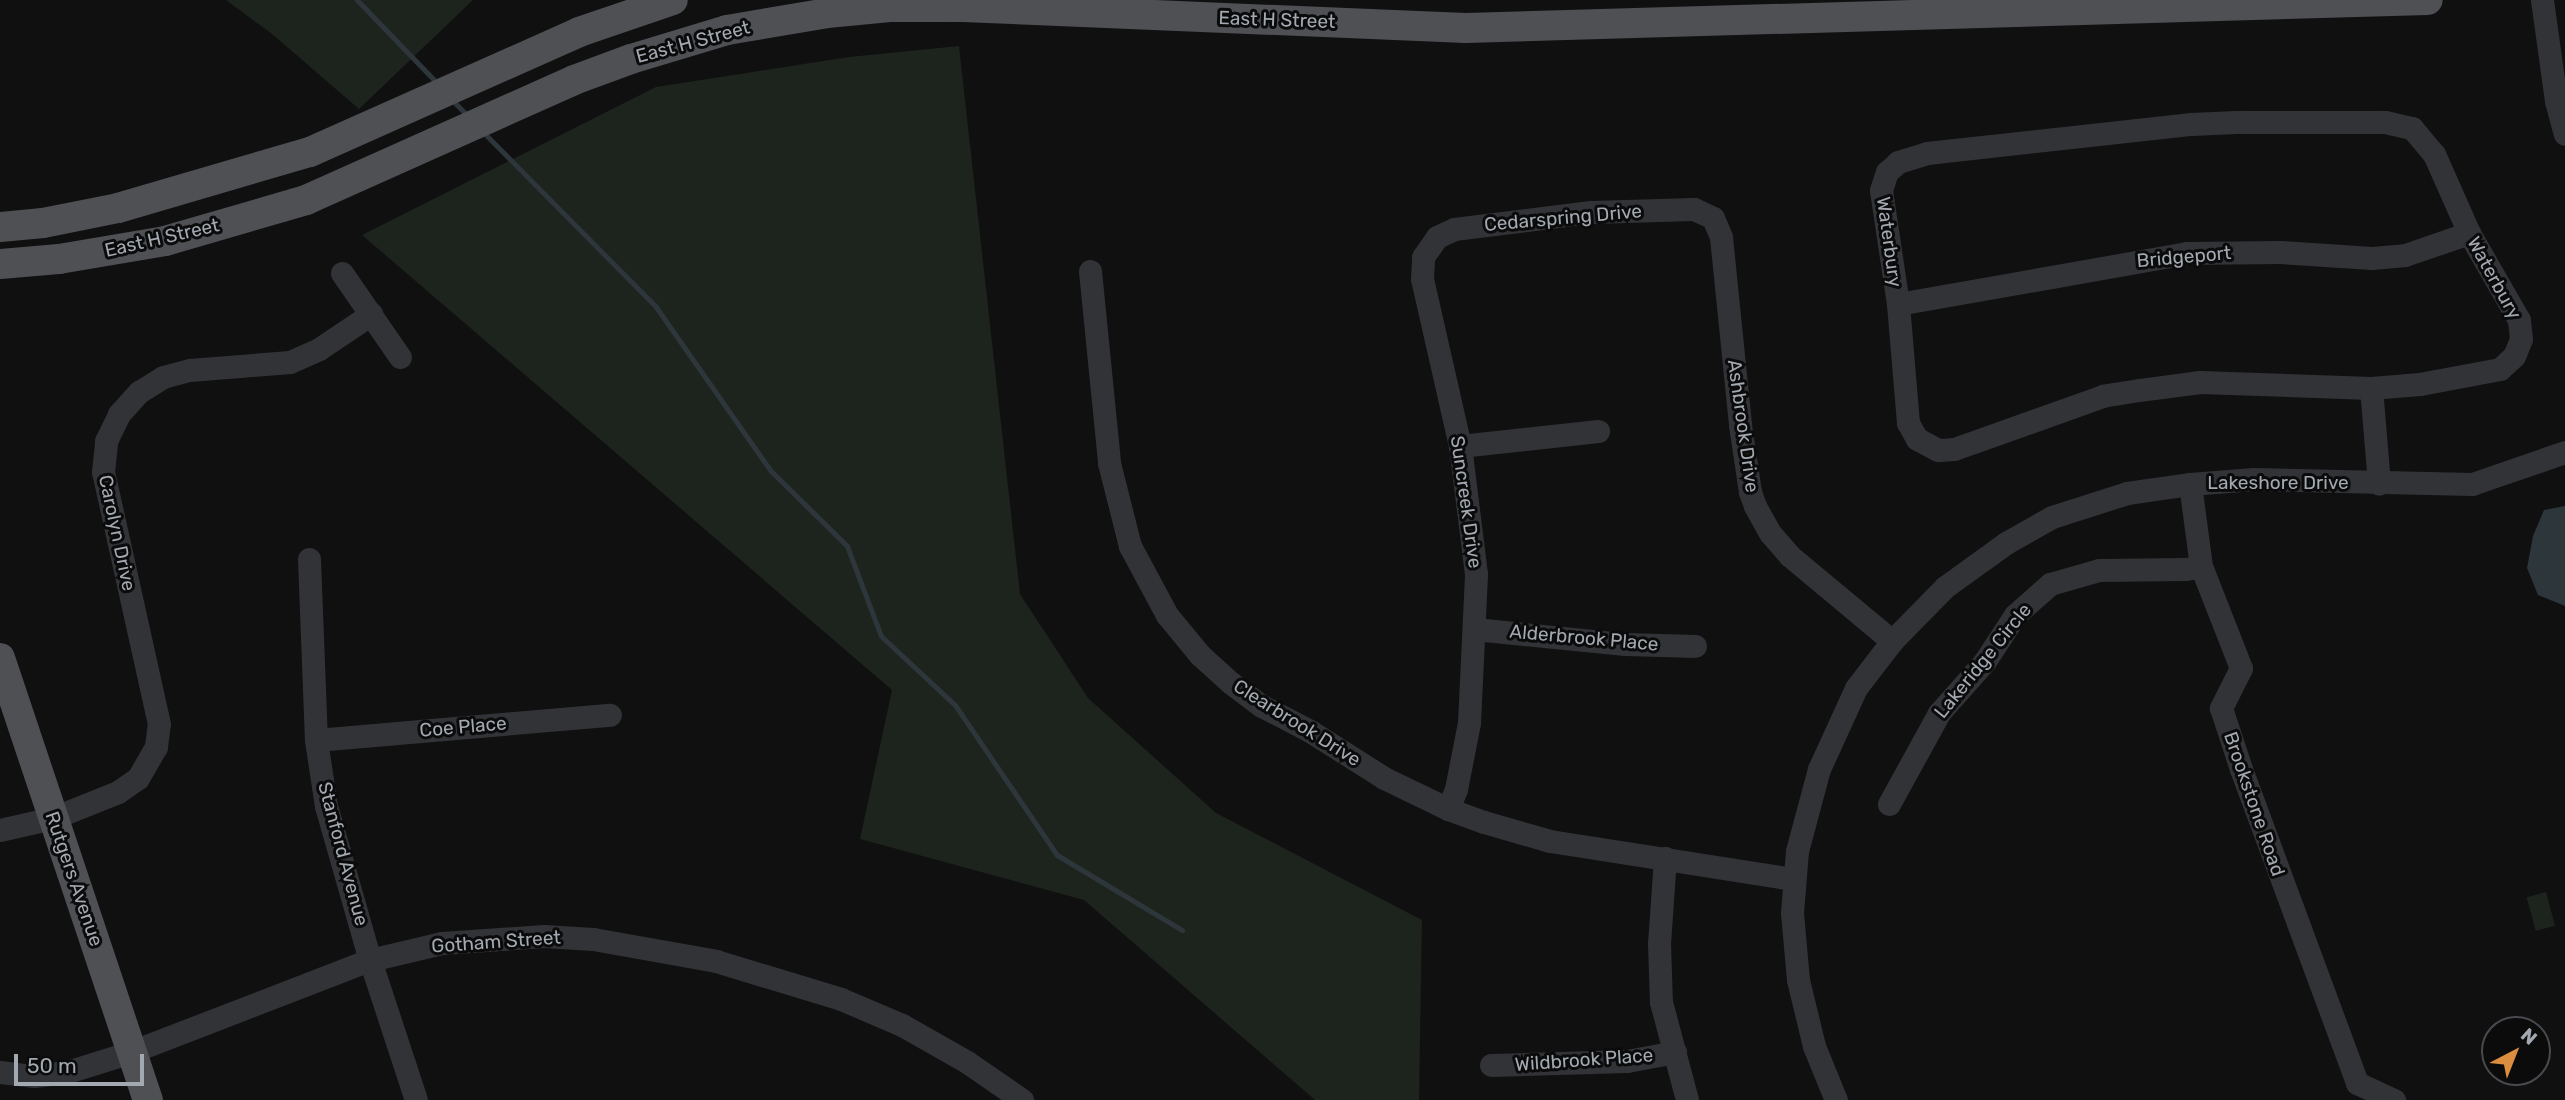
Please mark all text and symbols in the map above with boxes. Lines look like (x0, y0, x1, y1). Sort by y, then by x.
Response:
street label: East H Street (1218, 7, 1336, 33)
street label: East H Street (634, 16, 752, 68)
street label: Waterbury (1871, 195, 1907, 289)
street label: Cedarspring Drive (1483, 200, 1643, 236)
street label: East H Street (102, 214, 222, 262)
street label: Waterbury (2462, 233, 2526, 323)
street label: Bridgeport (2136, 242, 2232, 272)
street label: Ashbrook Drive (1722, 358, 1764, 494)
street label: Suncreek Drive (1445, 434, 1487, 570)
street label: Lakeshore Drive (2207, 472, 2349, 494)
street label: Carolyn Drive (94, 473, 140, 593)
street label: Lakeridge Circle (1930, 599, 2036, 723)
street label: Alderbrook Place (1509, 620, 1659, 656)
street label: Clearbrook Drive (1229, 675, 1365, 771)
street label: Coe Place (419, 712, 507, 742)
street label: Brookstone Road (2219, 729, 2289, 879)
street label: Stanford Avenue (313, 779, 373, 929)
street label: Rutgers Avenue (40, 808, 108, 950)
street label: Gotham Street (431, 926, 561, 958)
north arrow (2481, 1016, 2551, 1086)
text: N (2516, 1023, 2542, 1050)
scale bar (18, 1040, 147, 1084)
street label: Wildbrook Place (1514, 1044, 1654, 1076)
text: 50 m (27, 1053, 77, 1078)

